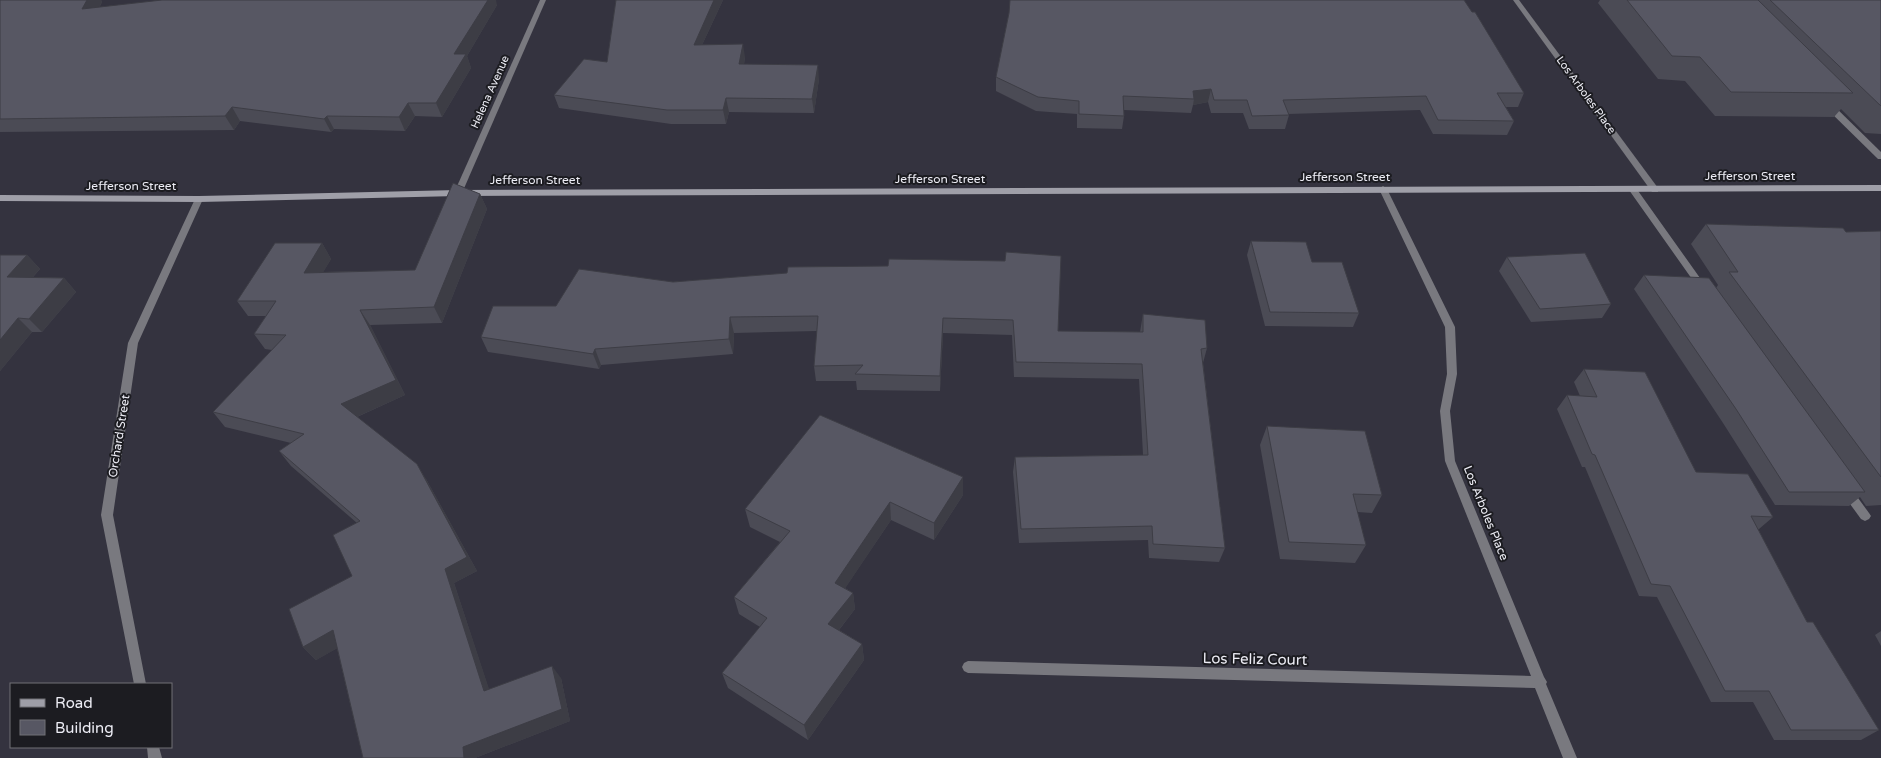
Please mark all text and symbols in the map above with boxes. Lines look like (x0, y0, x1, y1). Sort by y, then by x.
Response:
street label: Helena Avenue (468, 54, 512, 130)
street label: Los Arboles Place (1554, 54, 1618, 136)
street label: Jefferson Street (1705, 169, 1796, 183)
street label: Jefferson Street (1300, 170, 1391, 184)
street label: Jefferson Street (895, 172, 986, 186)
street label: Jefferson Street (490, 173, 581, 187)
street label: Jefferson Street (86, 179, 177, 193)
street label: Orchard Street (106, 393, 133, 479)
street label: Los Arboles Place (1461, 464, 1511, 563)
street label: Los Feliz Court (1203, 649, 1308, 669)
legend (10, 683, 172, 748)
text: Road (55, 694, 93, 712)
text: Building (55, 719, 114, 737)

